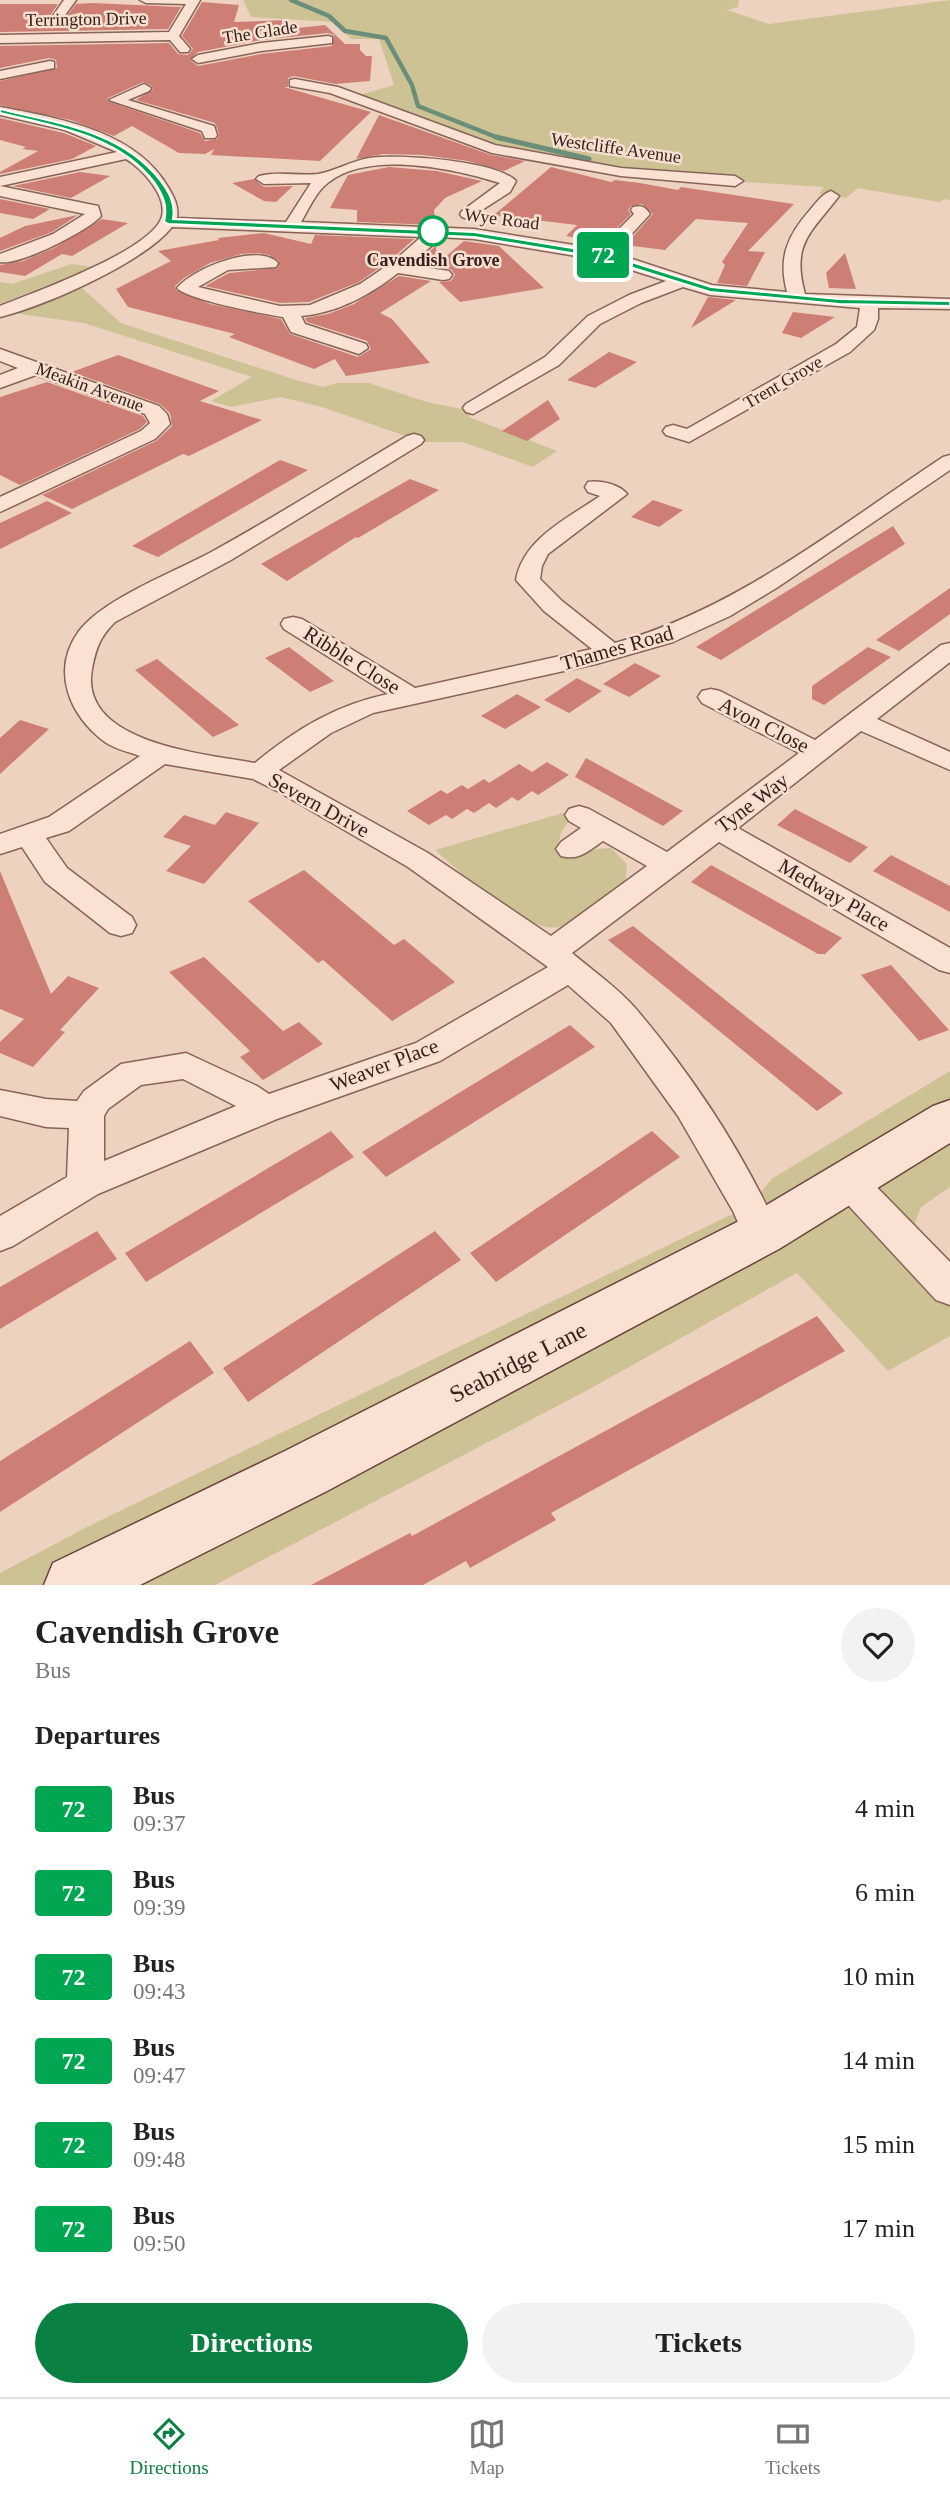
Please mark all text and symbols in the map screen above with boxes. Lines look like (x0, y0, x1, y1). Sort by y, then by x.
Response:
street label: Terrington Drive (25, 8, 147, 30)
street label: The Glade (221, 16, 299, 48)
street label: Westcliffe Avenue (550, 129, 682, 167)
street label: Wye Road (463, 204, 541, 234)
marker: Cavendish Grove (418, 216, 448, 246)
line badge: 72 (572, 232, 634, 278)
text: 72 (591, 242, 615, 268)
place label: Cavendish Grove (366, 250, 500, 270)
street label: Trent Grove (740, 351, 826, 413)
street label: Meakin Avenue (33, 358, 147, 416)
street label: Thames Road (558, 620, 677, 676)
street label: Ribble Close (299, 621, 405, 699)
street label: Avon Close (715, 692, 813, 758)
street label: Severn Drive (264, 768, 374, 842)
street label: Tyne Way (711, 768, 793, 838)
street label: Medway Place (774, 854, 894, 936)
street label: Weaver Place (326, 1033, 442, 1097)
street label: Seabridge Lane (445, 1316, 591, 1408)
button: heart (841, 1608, 915, 1682)
text: Cavendish Grove (35, 1614, 279, 1650)
text: Bus (35, 1658, 71, 1683)
text: Departures (35, 1721, 160, 1750)
text: Bus (133, 1781, 175, 1810)
text: 4 min (855, 1794, 915, 1823)
text: 72 (62, 1796, 86, 1822)
text: 09:37 (133, 1811, 185, 1836)
text: Bus (133, 1865, 175, 1894)
text: 6 min (855, 1878, 915, 1907)
text: 72 (62, 1880, 86, 1906)
text: 09:39 (133, 1895, 185, 1920)
text: Bus (133, 1949, 175, 1978)
text: 10 min (842, 1962, 915, 1991)
text: 72 (62, 1964, 86, 1990)
text: 09:43 (133, 1979, 185, 2004)
text: Bus (133, 2033, 175, 2062)
text: 14 min (842, 2046, 915, 2075)
text: 72 (62, 2048, 86, 2074)
text: 09:47 (133, 2063, 185, 2088)
text: Bus (133, 2117, 175, 2146)
text: 15 min (842, 2130, 915, 2159)
text: 72 (62, 2132, 86, 2158)
text: 09:48 (133, 2147, 185, 2172)
text: Bus (133, 2201, 175, 2230)
text: 17 min (842, 2214, 915, 2243)
text: 72 (62, 2216, 86, 2242)
text: 09:50 (133, 2231, 185, 2256)
button: Directions (35, 2303, 468, 2383)
button: Tickets (482, 2303, 915, 2383)
tab: Directions (130, 2415, 209, 2479)
tab: Map (468, 2415, 506, 2479)
tab: Tickets (765, 2415, 820, 2479)

